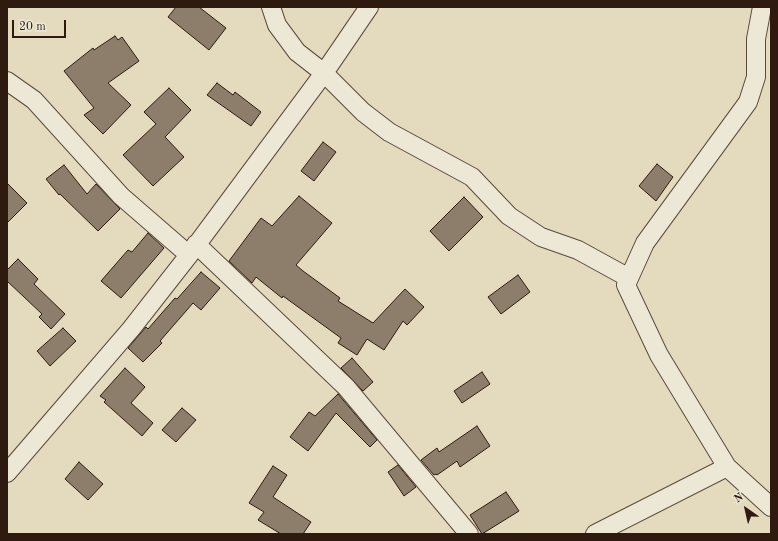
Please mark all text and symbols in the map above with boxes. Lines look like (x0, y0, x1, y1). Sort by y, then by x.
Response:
scale bar (14, 12, 68, 38)
text: 20 m (19, 21, 46, 33)
north arrow (726, 489, 766, 529)
text: N (732, 492, 746, 506)

